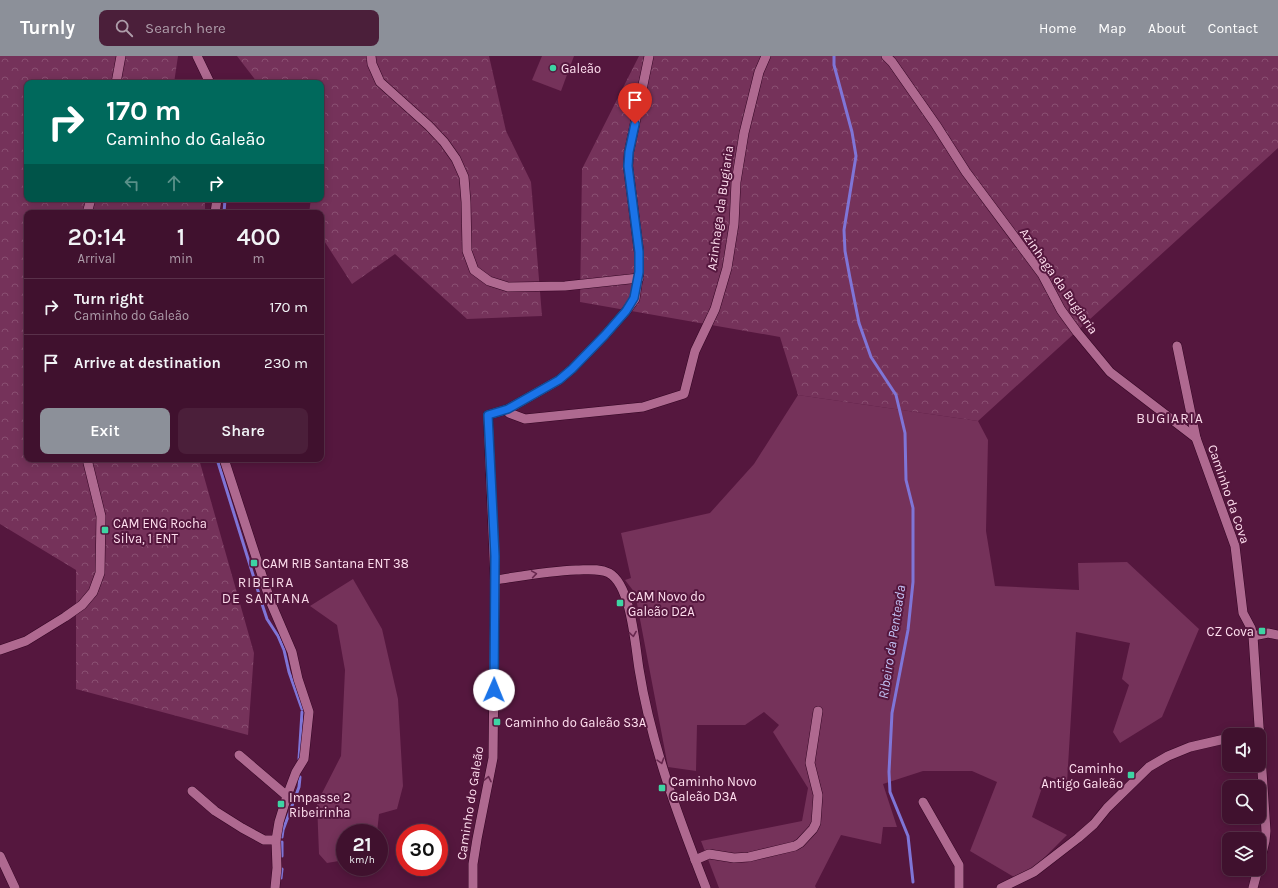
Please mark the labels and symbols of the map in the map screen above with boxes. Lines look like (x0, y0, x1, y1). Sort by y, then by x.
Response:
place label: Galeão (561, 61, 601, 76)
marker: Galeão (548, 63, 558, 73)
pin (618, 83, 652, 124)
street label: Azinhaga da Bugiaria (704, 145, 736, 271)
street label: Azinhaga da Bugiaria (1017, 225, 1101, 337)
district label: BUGIARIA (1136, 410, 1204, 427)
street label: Caminho da Cova (1205, 443, 1253, 545)
place label: CAM ENG Rocha Silva, 1 ENT (113, 516, 207, 546)
marker: CAM ENG Rocha Silva, 1 ENT (100, 525, 110, 535)
place label: CAM RIB Santana ENT 38 (262, 556, 409, 571)
marker: CAM RIB Santana ENT 38 (249, 558, 259, 568)
one-way arrow (530, 570, 537, 579)
district label: RIBEIRA DE SANTANA (222, 574, 310, 607)
water label: Ribeiro da Penteada (875, 584, 909, 700)
place label: CAM Novo do Galeão D2A (628, 589, 705, 619)
marker: CAM Novo do Galeão D2A (615, 598, 625, 608)
place label: CZ Cova (1206, 624, 1254, 639)
marker: CZ Cova (1257, 626, 1267, 636)
one-way arrow (628, 631, 637, 637)
position arrow (473, 669, 515, 711)
place label: Caminho do Galeão S3A (505, 715, 647, 730)
marker: Caminho do Galeão S3A (492, 717, 502, 727)
street label: Caminho do Galeão (454, 745, 486, 861)
one-way arrow (656, 757, 665, 764)
place label: Caminho Antigo Galeão (1041, 761, 1123, 791)
marker: Caminho Antigo Galeão (1126, 770, 1136, 780)
place label: Caminho Novo Galeão D3A (670, 774, 757, 804)
one-way arrow (484, 776, 492, 782)
marker: Caminho Novo Galeão D3A (657, 783, 667, 793)
place label: Impasse 2 Ribeirinha (289, 790, 351, 820)
marker: Impasse 2 Ribeirinha (276, 799, 286, 809)
speed limit sign: 30 (396, 824, 448, 876)

